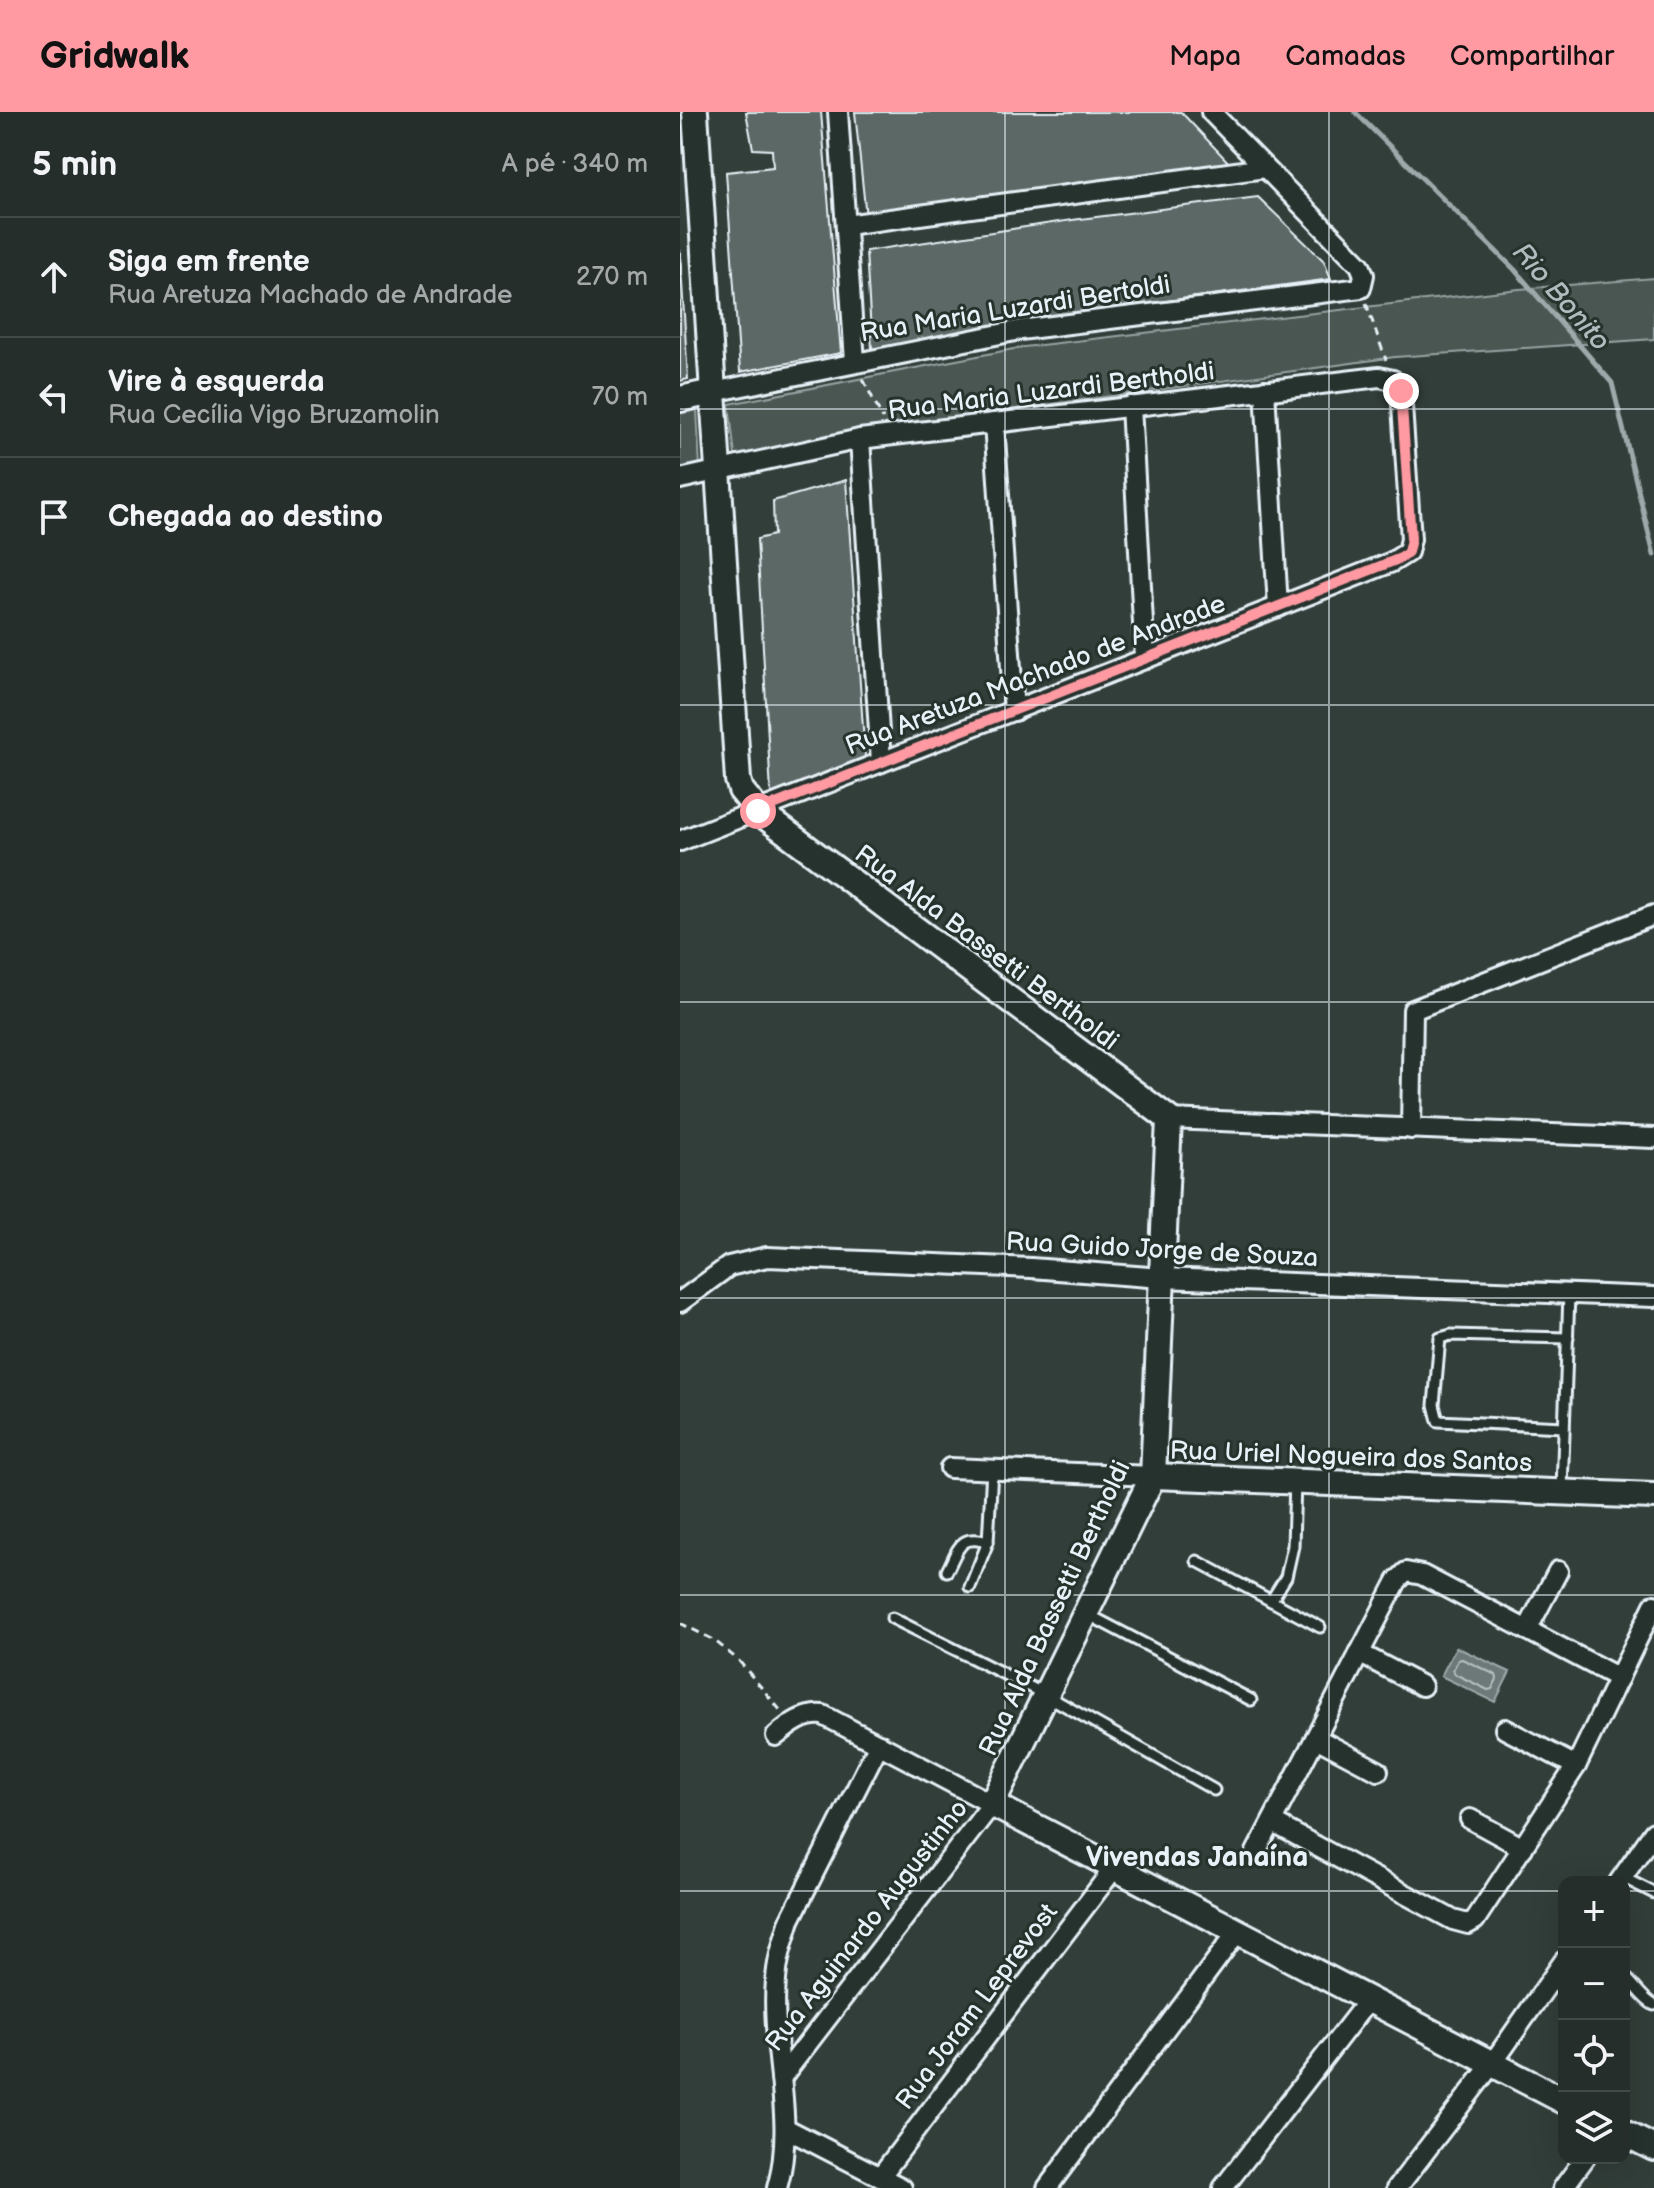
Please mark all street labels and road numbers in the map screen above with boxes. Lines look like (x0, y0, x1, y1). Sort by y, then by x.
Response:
street label: Rua Maria Luzardi Bertoldi (858, 270, 1173, 349)
street label: Rua Maria Luzardi Bertholdi (886, 356, 1216, 427)
street label: Rua Aretuza Machado de Andrade (841, 588, 1230, 762)
street label: Rua Alda Bassetti Bertholdi (848, 839, 1124, 1058)
street label: Rua Guido Jorge de Souza (1005, 1227, 1319, 1274)
street label: Rua Uriel Nogueira dos Santos (1169, 1436, 1533, 1479)
street label: Rua Alda Bassetti Bertholdi (973, 1456, 1137, 1761)
street label: Rua Aguinardo Augustinho (759, 1794, 975, 2058)
street label: Rua Joram Leprevost (890, 1898, 1065, 2116)

